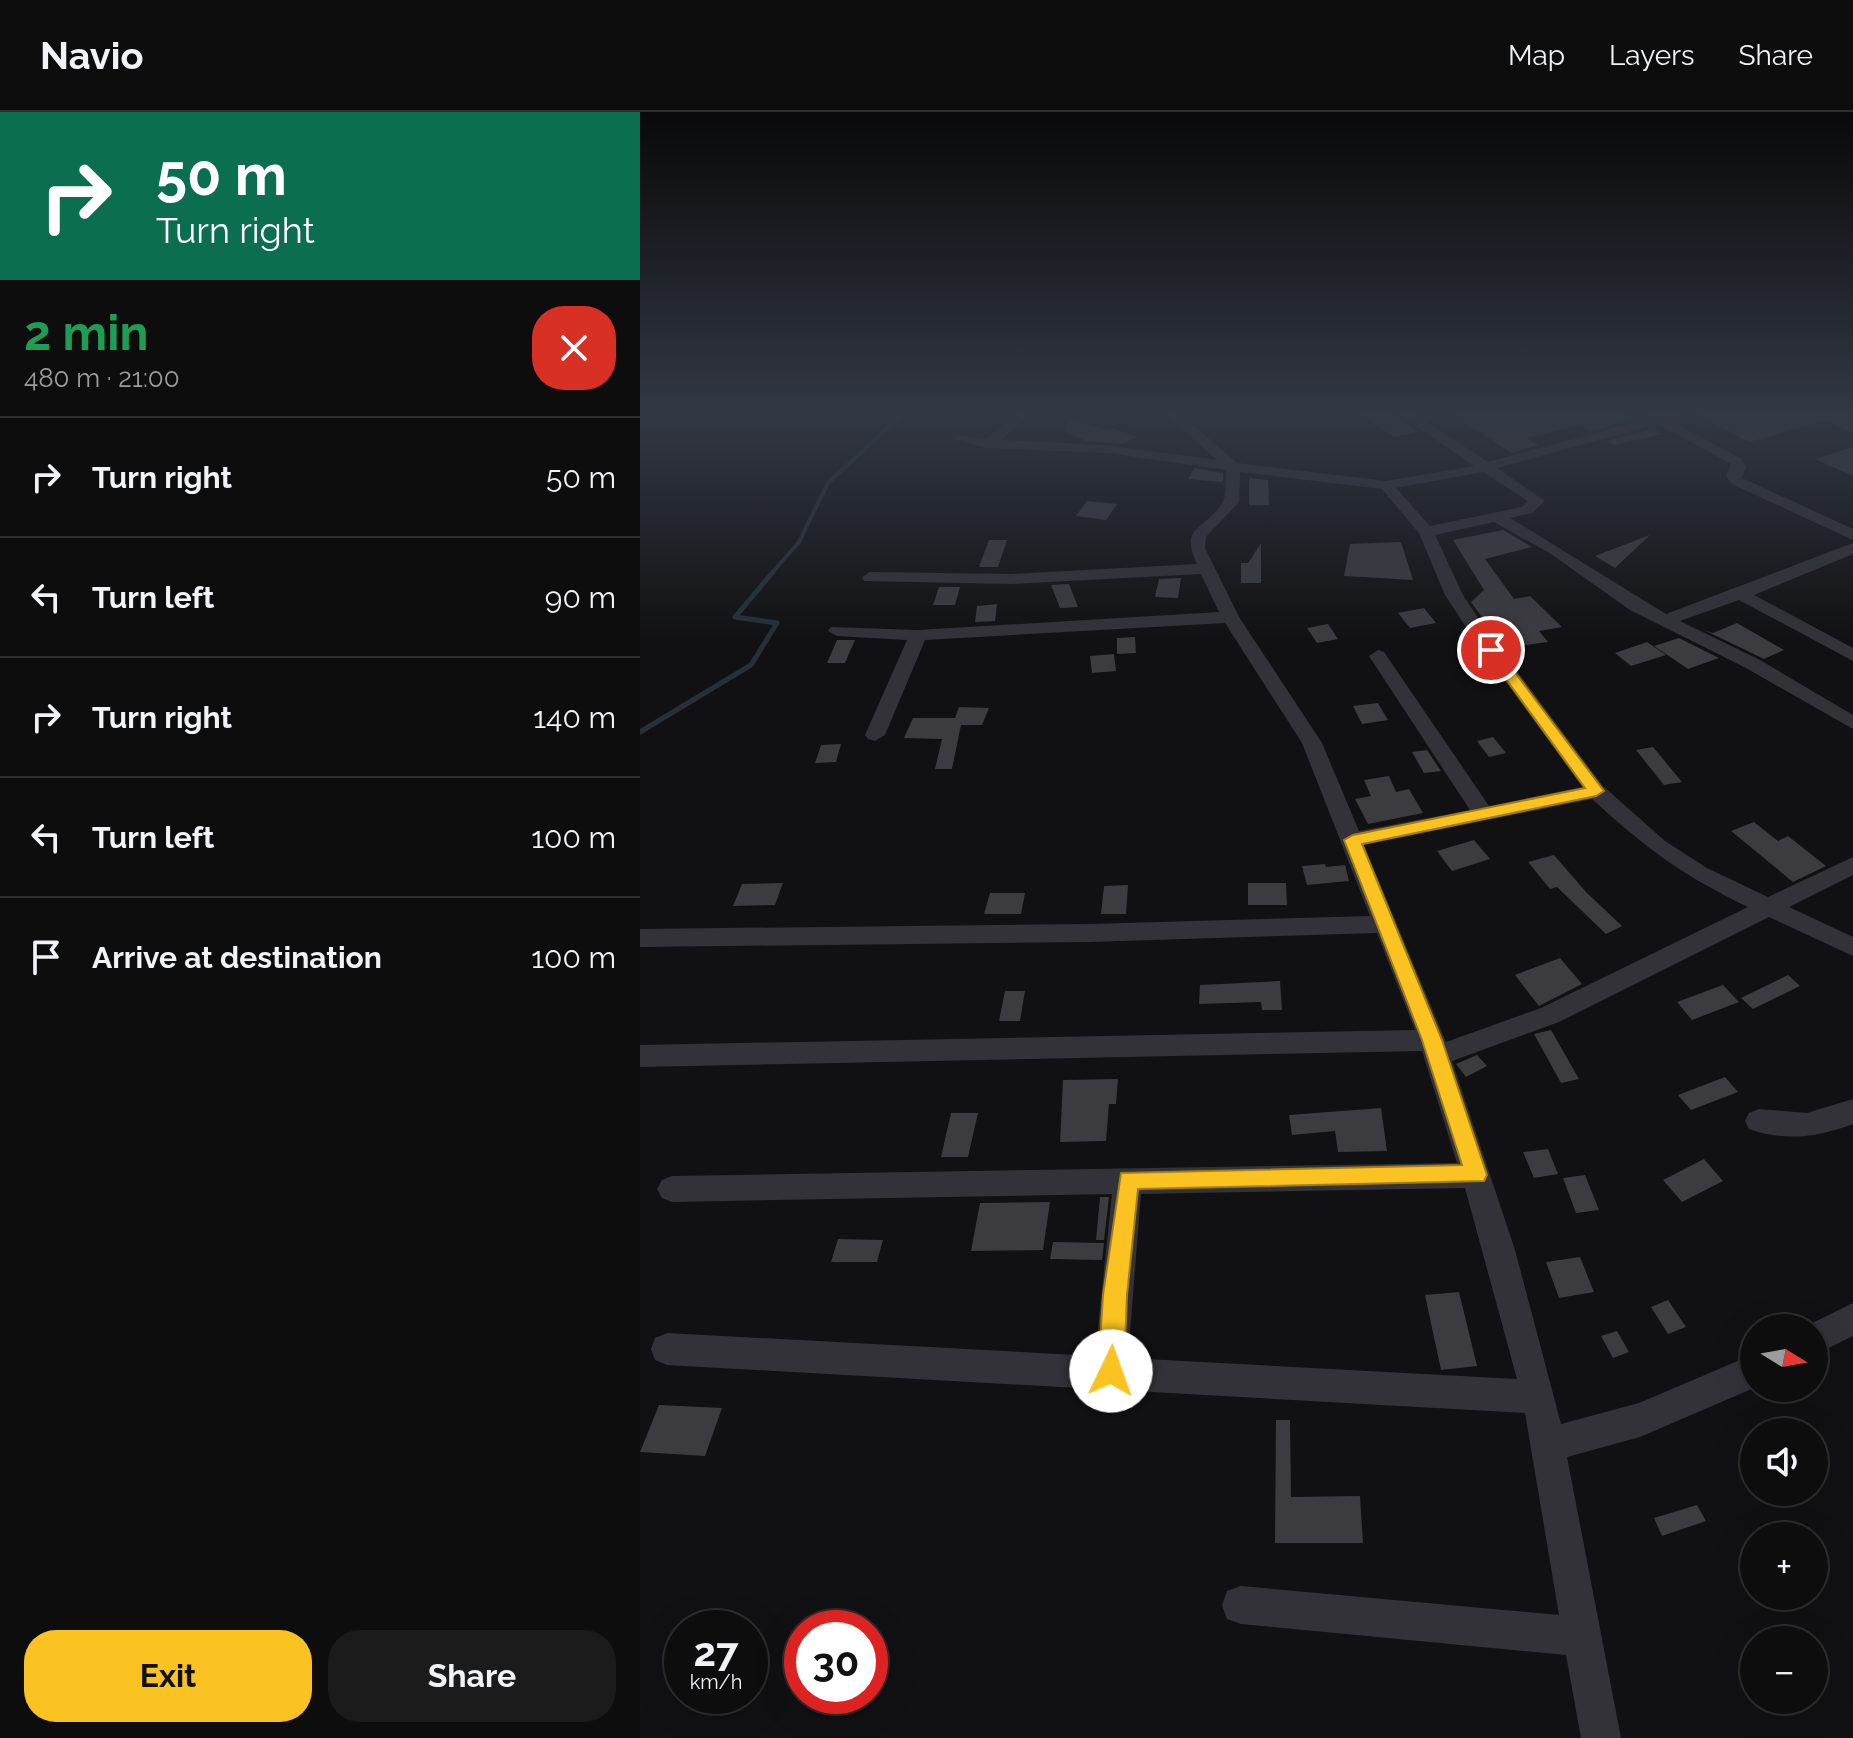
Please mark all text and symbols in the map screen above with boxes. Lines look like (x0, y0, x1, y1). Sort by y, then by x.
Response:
text: Navio (40, 33, 143, 78)
text: Map (1508, 39, 1565, 72)
text: Layers (1609, 39, 1695, 72)
text: Share (1739, 39, 1813, 72)
text: 50 m (156, 142, 287, 208)
icon: right (24, 144, 128, 248)
text: Turn right (156, 209, 315, 251)
text: 2 min (24, 305, 149, 361)
button: close (532, 306, 616, 390)
text: 480 m · 21:00 (24, 363, 180, 393)
icon: right (24, 455, 68, 499)
text: Turn right (92, 460, 232, 495)
text: 50 m (546, 460, 616, 495)
icon: left (24, 575, 68, 619)
text: Turn left (92, 580, 214, 615)
text: 90 m (545, 580, 616, 615)
pin (1457, 616, 1525, 684)
icon: arrive (1469, 628, 1513, 672)
icon: right (24, 695, 68, 739)
text: Turn right (92, 700, 232, 735)
text: 140 m (533, 700, 616, 735)
icon: left (24, 815, 68, 859)
text: Turn left (92, 820, 214, 855)
text: 100 m (531, 820, 616, 855)
icon: arrive (24, 935, 68, 979)
text: Arrive at destination (92, 940, 382, 975)
text: 100 m (531, 940, 616, 975)
north arrow (1740, 1314, 1828, 1402)
map controls (1740, 1314, 1828, 1714)
position arrow (1069, 1329, 1153, 1413)
button: sound (1740, 1418, 1828, 1506)
button: + (1740, 1522, 1828, 1610)
speed limit sign: 30 (784, 1610, 888, 1714)
button: − (1740, 1626, 1828, 1714)
text: 27 (693, 1628, 738, 1675)
button: Exit (24, 1630, 312, 1722)
button: Share (328, 1630, 616, 1722)
text: km/h (690, 1670, 742, 1694)

